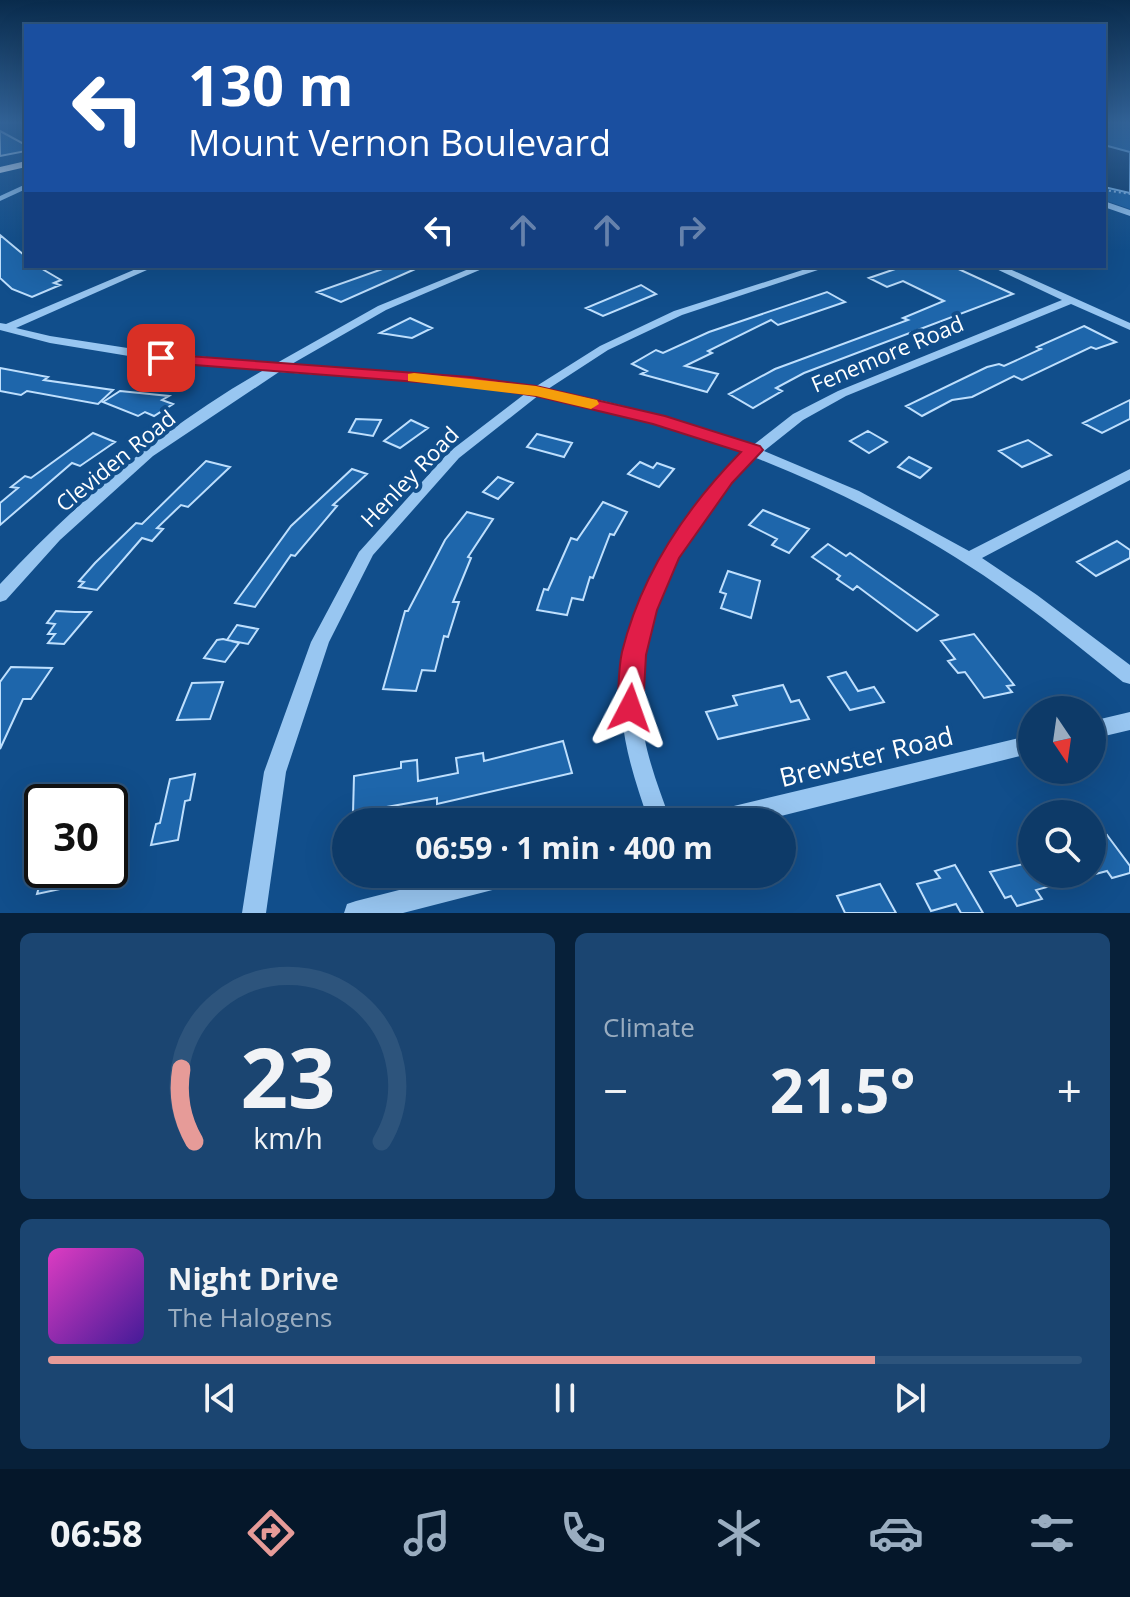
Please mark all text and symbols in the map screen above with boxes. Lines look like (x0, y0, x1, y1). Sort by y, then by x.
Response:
text: 130 m (188, 46, 354, 122)
icon: left (56, 56, 160, 160)
text: Mount Vernon Boulevard (188, 118, 611, 167)
icon: left (417, 208, 461, 252)
icon: ahead (501, 208, 545, 252)
icon: ahead (585, 208, 629, 252)
icon: right (669, 208, 713, 252)
street label: Fenemore Road (806, 307, 968, 399)
pin (127, 324, 195, 392)
icon: arrive (139, 336, 183, 380)
street label: Cleviden Road (49, 402, 181, 518)
street label: Henley Road (353, 419, 465, 533)
position arrow (588, 666, 672, 750)
north arrow (1018, 696, 1106, 784)
map controls (1018, 696, 1106, 888)
street label: Brewster Road (775, 717, 957, 795)
speed limit sign: 30 (24, 784, 128, 888)
button: search (1018, 800, 1106, 888)
text: 06:59 · 1 min · 400 m (415, 827, 713, 868)
text: Climate (603, 1009, 695, 1045)
text: 23 (240, 1019, 335, 1132)
text: 21.5° (770, 1049, 915, 1131)
text: − (603, 1060, 628, 1120)
text: + (1057, 1060, 1082, 1120)
text: km/h (253, 1118, 322, 1157)
text: Night Drive (168, 1258, 339, 1299)
text: The Halogens (168, 1299, 333, 1335)
icon: previous (198, 1376, 242, 1420)
icon: pause (543, 1376, 587, 1420)
icon: next (888, 1376, 932, 1420)
icon: directions (243, 1505, 299, 1561)
icon: music (399, 1505, 455, 1561)
icon: phone (555, 1505, 611, 1561)
icon: climate (711, 1505, 767, 1561)
icon: car (868, 1505, 924, 1561)
icon: filters (1024, 1505, 1080, 1561)
text: 06:58 (50, 1509, 143, 1558)

